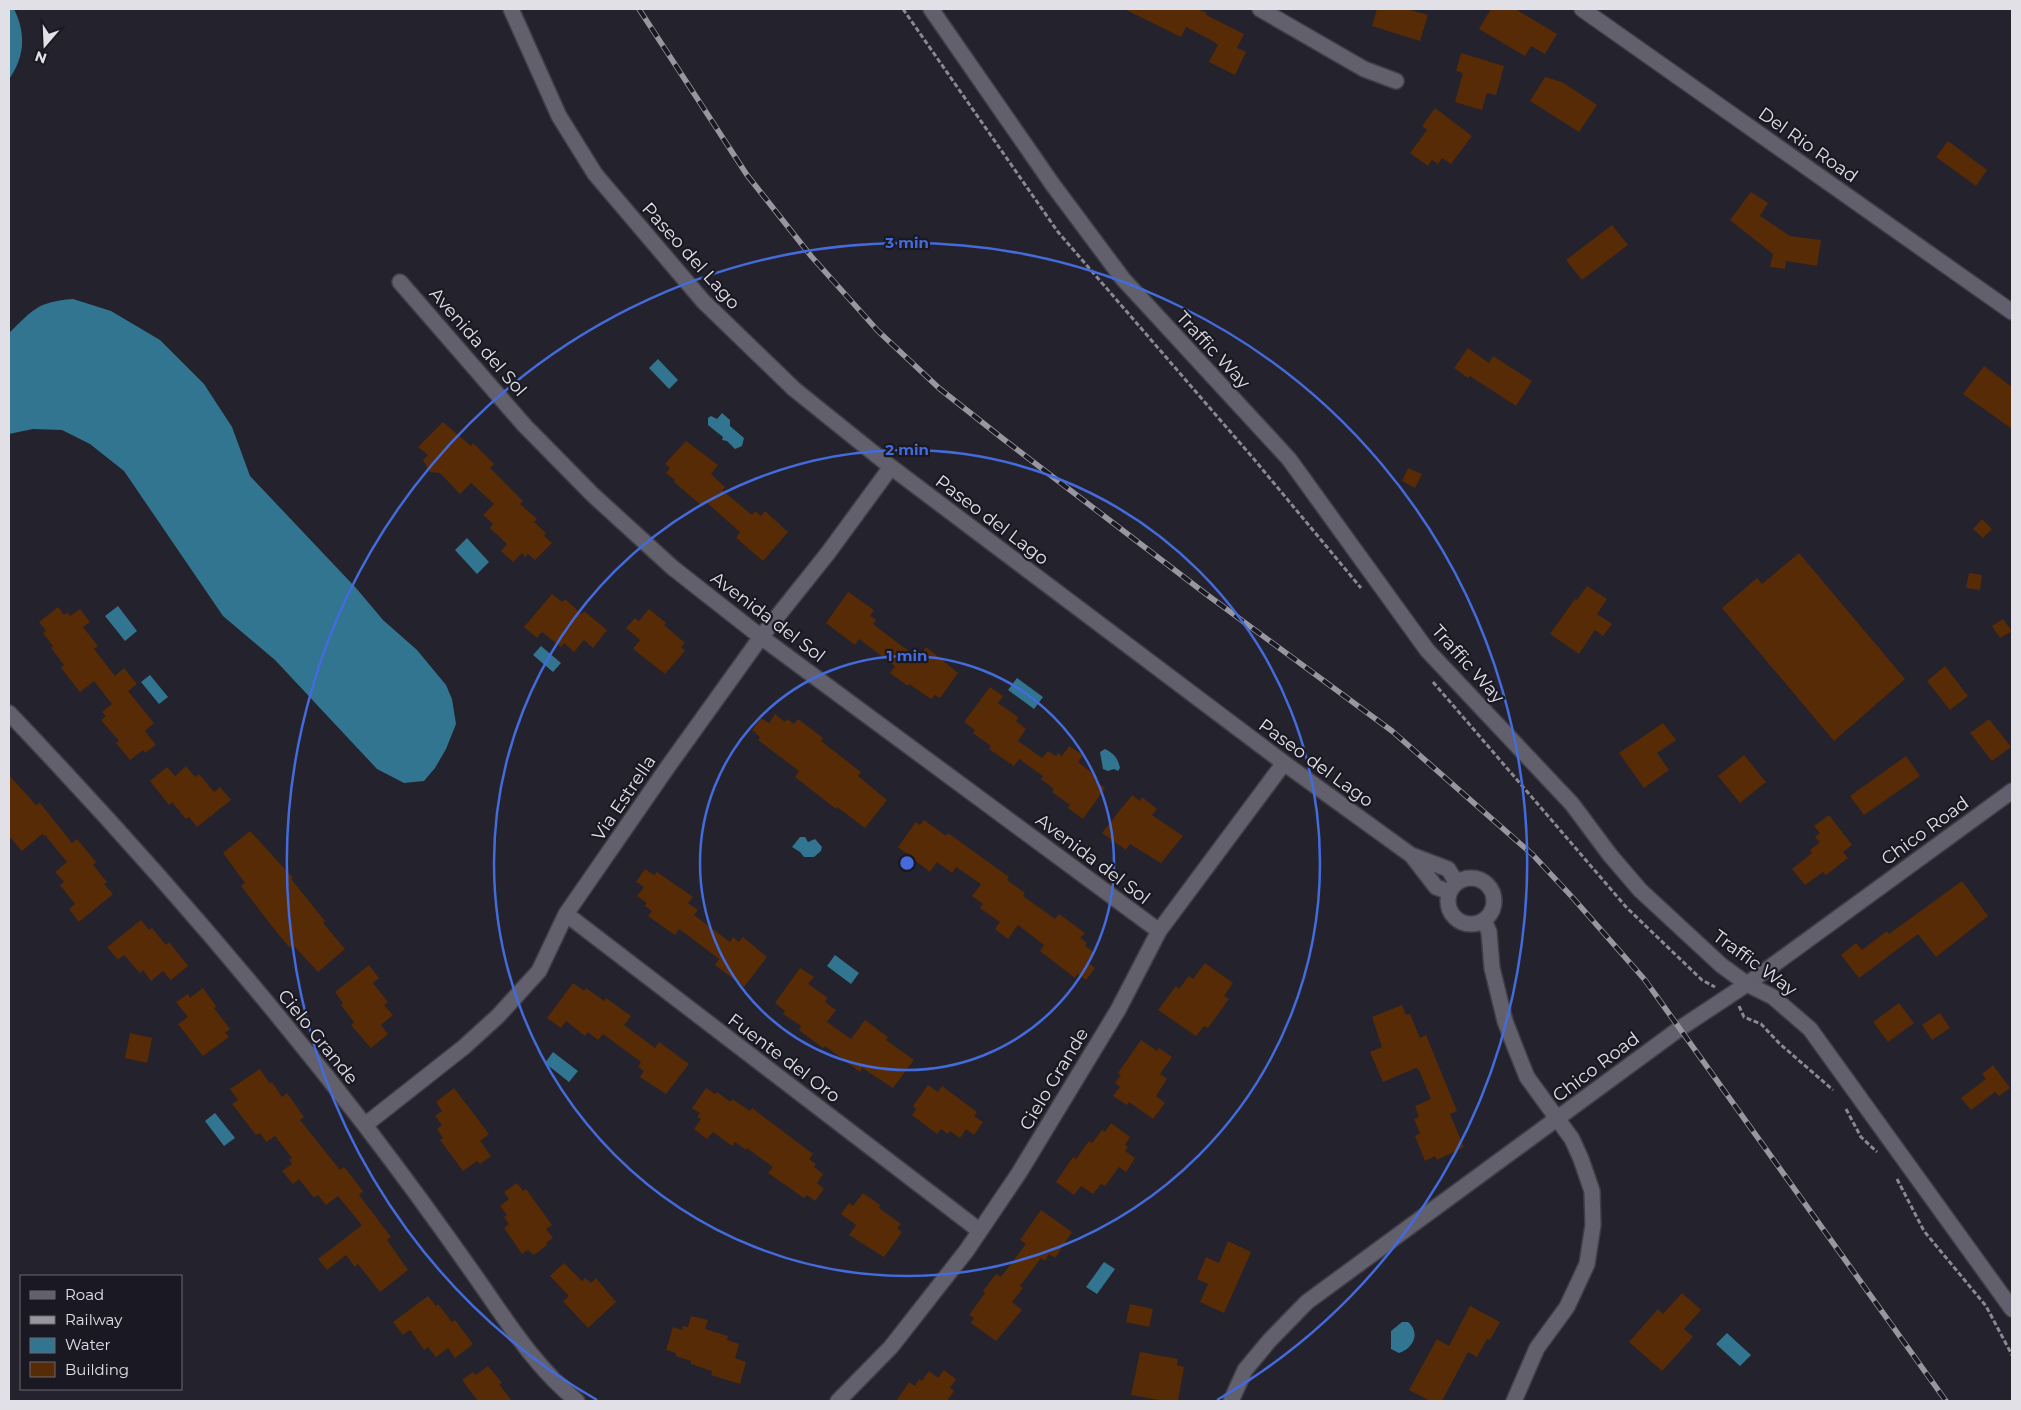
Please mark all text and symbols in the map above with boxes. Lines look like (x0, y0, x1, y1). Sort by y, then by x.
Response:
north arrow (20, 20, 70, 70)
text: N (32, 47, 49, 68)
street label: Del Rio Road (1754, 103, 1862, 187)
street label: Paseo del Lago (637, 198, 745, 314)
text: 3 min (884, 233, 929, 252)
street label: Avenida del Sol (425, 283, 531, 401)
street label: Traffic Way (1171, 307, 1255, 394)
text: 2 min (885, 440, 929, 459)
street label: Paseo del Lago (931, 470, 1053, 570)
street label: Avenida del Sol (707, 567, 829, 667)
street label: Traffic Way (1427, 620, 1509, 708)
text: 1 min (887, 646, 927, 665)
street label: Paseo del Lago (1254, 714, 1378, 812)
street label: Via Estrella (587, 751, 661, 845)
street label: Chico Road (1877, 792, 1973, 870)
street label: Avenida del Sol (1032, 809, 1154, 909)
centre of rings (898, 854, 916, 872)
street label: Traffic Way (1709, 925, 1801, 1001)
street label: Cielo Grande (273, 985, 363, 1089)
street label: Fuente del Oro (724, 1009, 844, 1107)
street label: Cielo Grande (1015, 1024, 1093, 1134)
street label: Chico Road (1548, 1027, 1644, 1107)
legend (20, 1275, 182, 1390)
text: Road (65, 1285, 104, 1304)
text: Railway (65, 1310, 123, 1329)
text: Water (65, 1335, 111, 1354)
text: Building (65, 1360, 129, 1379)

